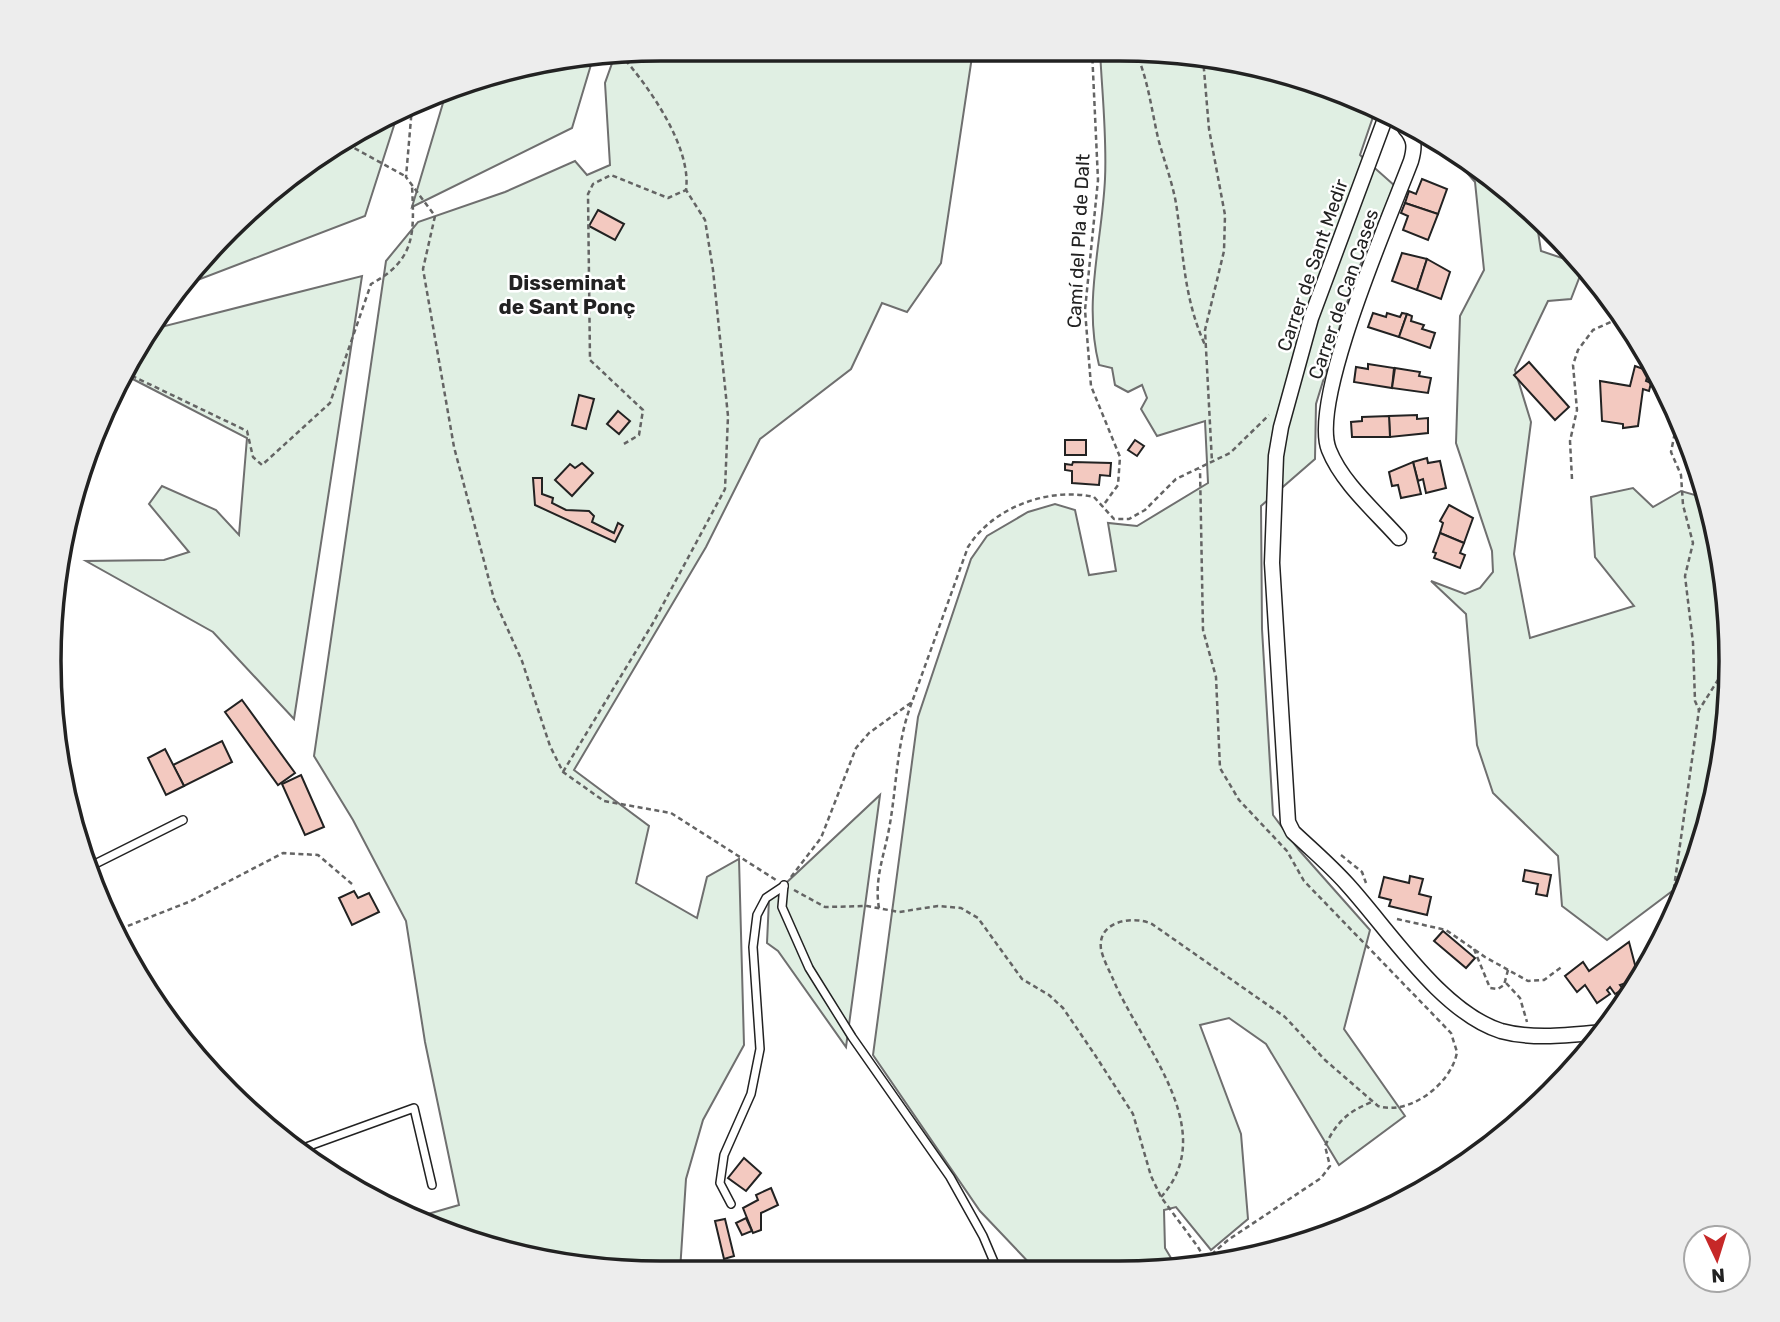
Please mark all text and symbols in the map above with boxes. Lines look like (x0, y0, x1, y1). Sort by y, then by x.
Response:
street label: Camí del Pla de Dalt (1062, 153, 1095, 329)
street label: Carrer de Sant Medir (1272, 175, 1353, 354)
street label: Carrer de Can Cases (1304, 206, 1383, 382)
district label: Disseminat de Sant Ponç (499, 270, 635, 319)
north arrow (1682, 1224, 1752, 1294)
text: N (1711, 1264, 1726, 1287)

